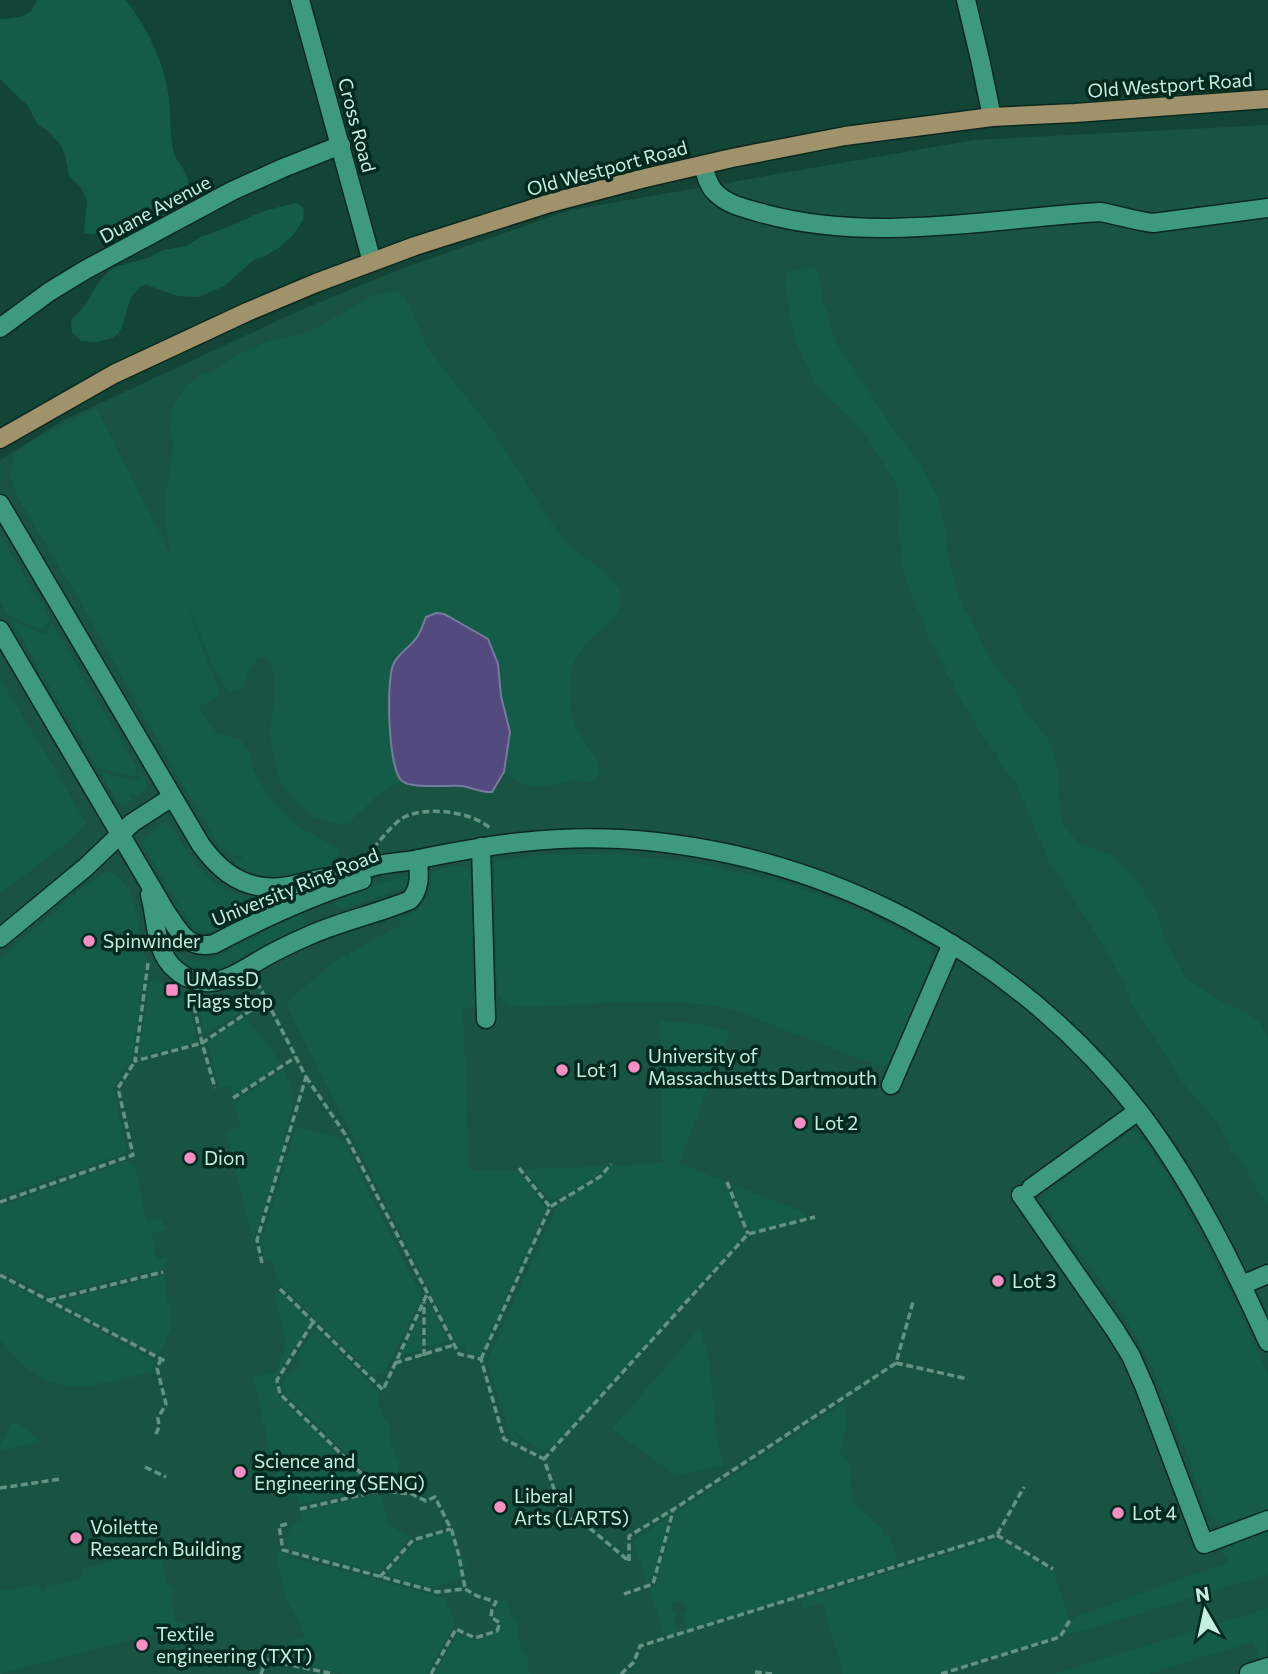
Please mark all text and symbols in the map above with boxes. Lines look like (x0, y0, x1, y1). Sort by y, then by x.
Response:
street label: Old Westport Road (1087, 67, 1253, 102)
street label: Cross Road (334, 75, 381, 175)
street label: Old Westport Road (524, 135, 690, 200)
street label: Duane Avenue (95, 170, 214, 247)
street label: University Ring Road (208, 843, 382, 931)
place label: Spinwinder (103, 929, 201, 952)
marker: Spinwinder (81, 933, 97, 949)
place label: UMassD Flags stop (186, 967, 273, 1012)
marker: UMassD Flags stop (164, 982, 180, 998)
place label: University of Massachusetts Dartmouth (648, 1044, 877, 1089)
place label: Lot 1 (576, 1058, 618, 1081)
marker: University of Massachusetts Dartmouth (626, 1059, 642, 1075)
marker: Lot 1 (554, 1062, 570, 1078)
place label: Lot 2 (814, 1111, 858, 1134)
marker: Lot 2 (792, 1115, 808, 1131)
place label: Dion (204, 1146, 245, 1169)
marker: Dion (182, 1150, 198, 1166)
place label: Lot 3 (1012, 1269, 1056, 1292)
marker: Lot 3 (990, 1273, 1006, 1289)
place label: Science and Engineering (SENG) (254, 1449, 425, 1494)
marker: Science and Engineering (SENG) (232, 1464, 248, 1480)
place label: Liberal Arts (LARTS) (514, 1484, 629, 1529)
marker: Liberal Arts (LARTS) (492, 1499, 508, 1515)
place label: Lot 4 (1132, 1501, 1177, 1524)
marker: Lot 4 (1110, 1505, 1126, 1521)
place label: Voilette Research Building (90, 1515, 242, 1560)
marker: Voilette Research Building (68, 1530, 84, 1546)
north arrow (1170, 1576, 1240, 1646)
text: N (1193, 1581, 1211, 1606)
place label: Textile engineering (TXT) (156, 1622, 312, 1667)
marker: Textile engineering (TXT) (134, 1637, 150, 1653)

